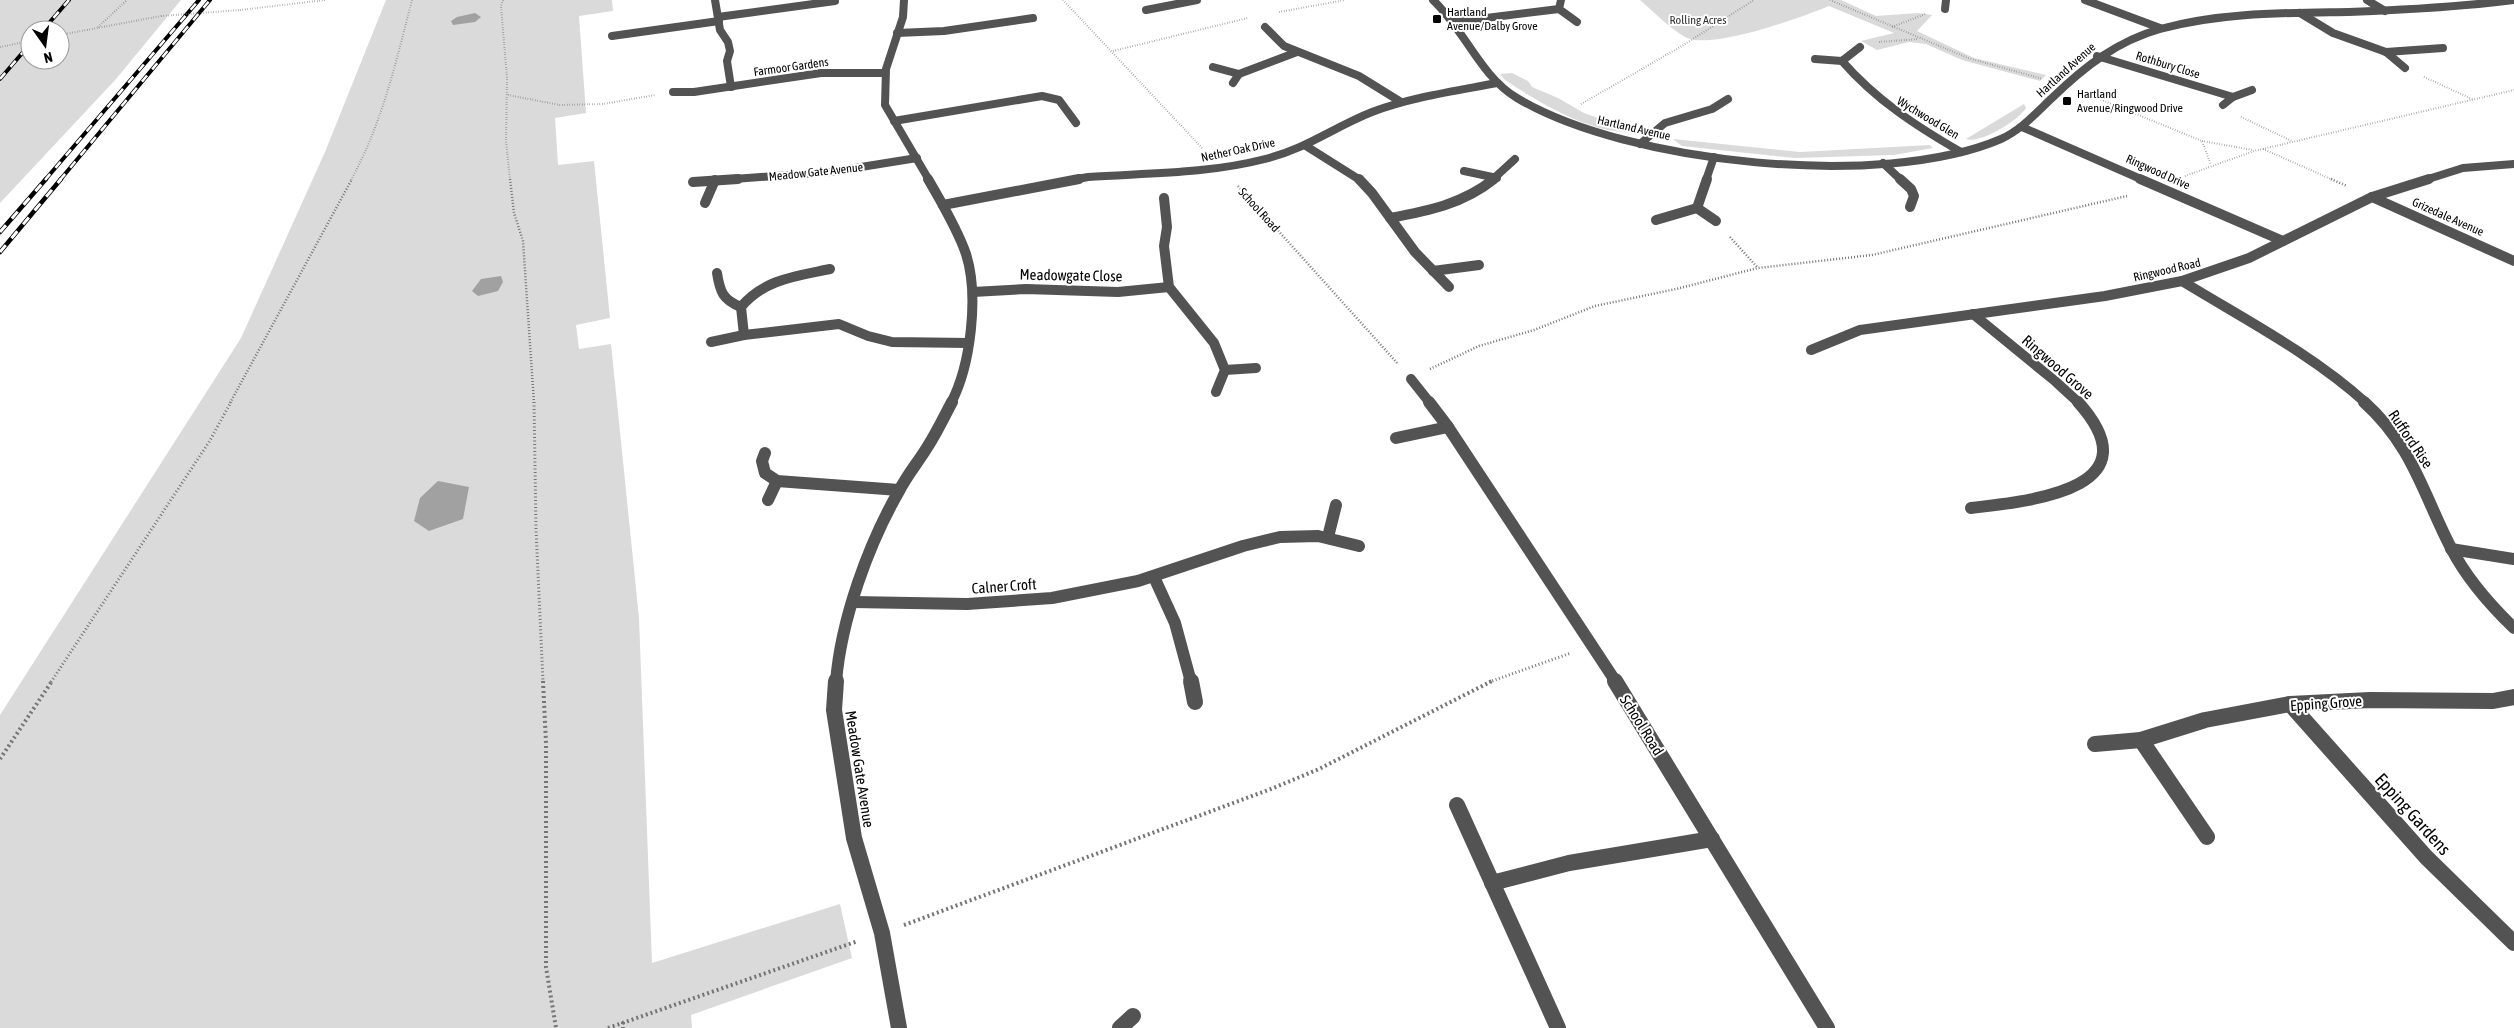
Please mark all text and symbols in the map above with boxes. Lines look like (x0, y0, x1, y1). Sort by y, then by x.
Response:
place label: Hartland Avenue/Dalby Grove (1447, 5, 1538, 33)
marker: Hartland Avenue/Dalby Grove (1431, 13, 1443, 25)
park label: Rolling Acres (1670, 13, 1726, 27)
north arrow (20, 20, 70, 70)
street label: Hartland Avenue (2034, 40, 2098, 100)
text: N (42, 49, 54, 66)
street label: Rothbury Close (2134, 49, 2202, 81)
street label: Farmoor Gardens (753, 55, 829, 79)
place label: Hartland Avenue/Ringwood Drive (2077, 87, 2183, 115)
street label: Wychwood Glen (1894, 94, 1962, 142)
marker: Hartland Avenue/Ringwood Drive (2061, 95, 2073, 107)
street label: Hartland Avenue (1596, 113, 1672, 143)
street label: Nether Oak Drive (1200, 135, 1276, 165)
street label: Ringwood Drive (2124, 152, 2192, 192)
street label: Meadow Gate Avenue (768, 160, 864, 184)
street label: School Road (1236, 185, 1282, 235)
street label: Grizedale Avenue (2410, 195, 2486, 239)
street label: Ringwood Road (2132, 255, 2202, 285)
street label: Meadowgate Close (1020, 266, 1123, 284)
street label: Ringwood Grove (2019, 331, 2097, 403)
street label: Rufford Rise (2385, 407, 2437, 472)
street label: Calner Croft (971, 575, 1037, 597)
street label: School Road (1617, 692, 1667, 758)
street label: Epping Grove (2290, 692, 2363, 714)
street label: Meadow Gate Avenue (842, 709, 878, 829)
street label: Epping Gardens (2371, 769, 2455, 859)

